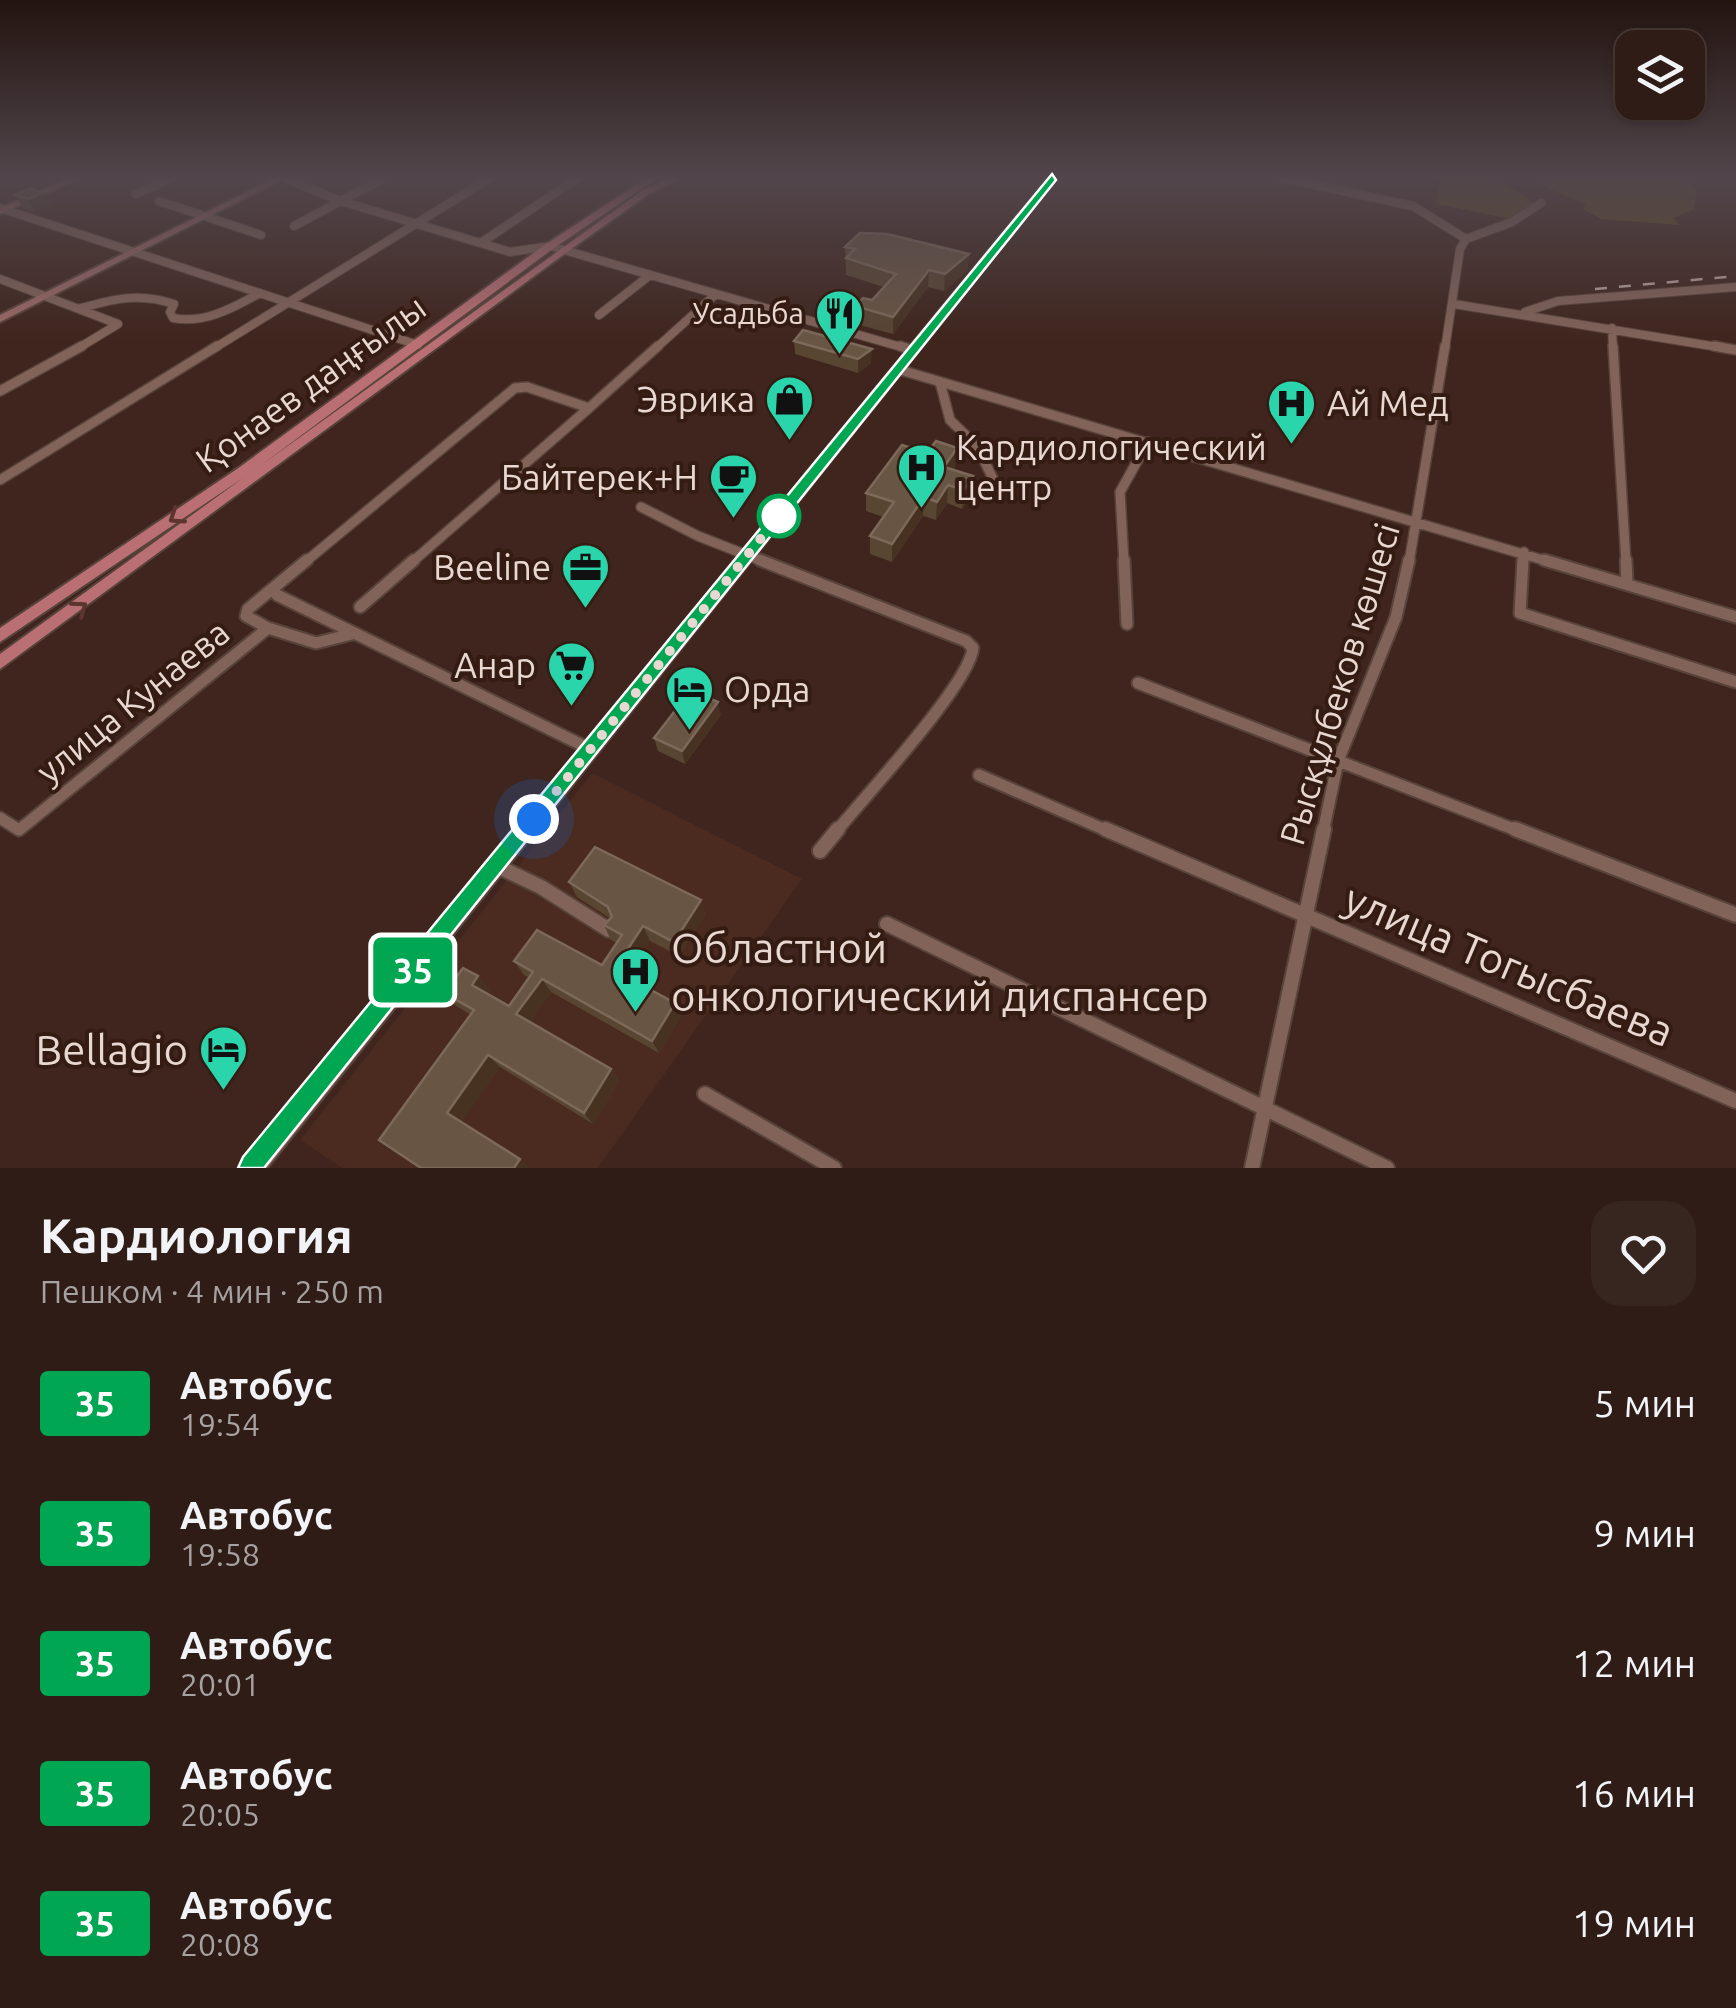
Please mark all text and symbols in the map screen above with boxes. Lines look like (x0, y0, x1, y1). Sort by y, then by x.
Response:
map controls (1615, 30, 1705, 120)
button: layers (1615, 30, 1705, 120)
street label: Қонаев даңғылы (188, 287, 433, 480)
restaurant icon: Усадьба (813, 288, 865, 356)
place label: Усадьба (692, 296, 804, 330)
shop icon: Эврика (764, 374, 816, 442)
hospital icon: Ай Мед (1266, 378, 1318, 446)
place label: Эврика (637, 379, 755, 419)
place label: Ай Мед (1327, 383, 1449, 423)
place label: Кардиологический центр (956, 427, 1267, 507)
hospital icon: Кардиологический центр (895, 442, 947, 510)
cafe icon: Байтерек+Н (707, 452, 759, 520)
place label: Байтерек+Н (501, 457, 698, 497)
unlabelled marker (758, 495, 800, 537)
one-way arrow (168, 505, 187, 523)
street label: Рысқұлбеков көшесі (1271, 518, 1407, 849)
office icon: Beeline (560, 542, 612, 610)
place label: Beeline (433, 547, 551, 587)
one-way arrow (69, 602, 87, 619)
street label: улица Кунаева (28, 611, 237, 791)
supermarket icon: Анар (545, 640, 597, 708)
place label: Анар (454, 645, 536, 685)
hotel icon: Орда (663, 664, 715, 732)
place label: Орда (724, 669, 810, 709)
your location (509, 794, 559, 844)
street label: улица Тогысбаева (1338, 874, 1681, 1055)
place label: Областной онкологический диспансер (671, 924, 1209, 1019)
line badge: 35 (368, 938, 458, 1002)
hospital icon: Областной онкологический диспансер (610, 946, 662, 1014)
text: 35 (393, 950, 433, 990)
hotel icon: Bellagio (197, 1024, 249, 1092)
place label: Bellagio (36, 1026, 188, 1073)
button: heart (1591, 1201, 1696, 1306)
text: Кардиология (40, 1208, 353, 1262)
text: Пешком · 4 мин · 250 m (40, 1273, 384, 1309)
text: Автобус (180, 1364, 333, 1406)
text: 5 мин (1594, 1382, 1696, 1424)
text: 35 (75, 1383, 115, 1423)
text: 19:54 (180, 1406, 260, 1442)
text: Автобус (180, 1494, 333, 1536)
text: 9 мин (1594, 1512, 1696, 1554)
text: 35 (75, 1513, 115, 1553)
text: 19:58 (180, 1536, 260, 1572)
text: Автобус (180, 1624, 333, 1666)
text: 12 мин (1572, 1642, 1696, 1684)
text: 35 (75, 1643, 115, 1683)
text: 20:01 (180, 1666, 260, 1702)
text: Автобус (180, 1754, 333, 1796)
text: 16 мин (1572, 1772, 1696, 1814)
text: 35 (75, 1773, 115, 1813)
text: 20:05 (180, 1796, 260, 1832)
text: Автобус (180, 1884, 333, 1926)
text: 19 мин (1572, 1902, 1696, 1944)
text: 35 (75, 1903, 115, 1943)
text: 20:08 (180, 1926, 260, 1962)

